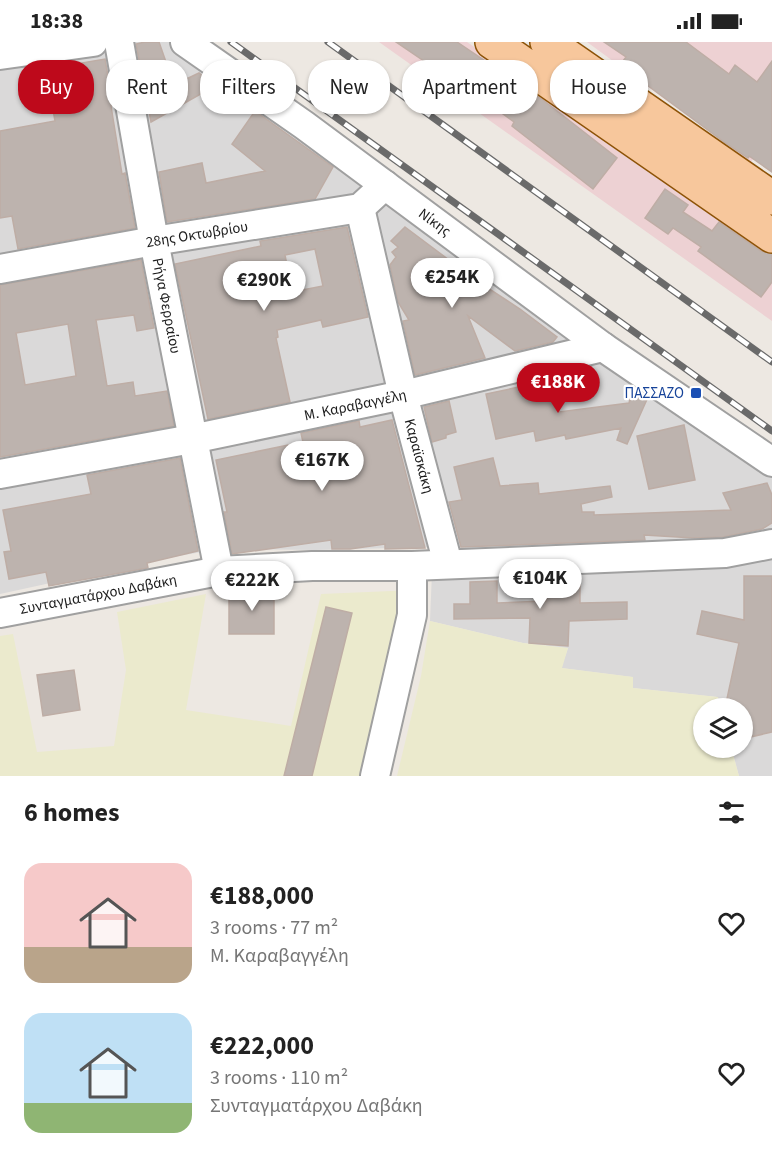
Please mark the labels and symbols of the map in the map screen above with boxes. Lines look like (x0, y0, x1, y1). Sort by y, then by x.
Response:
street label: Νίκης (414, 203, 456, 242)
street label: 28ης Οκτωβρίου (144, 216, 249, 253)
street label: Ρήγα Φερραίου (147, 256, 186, 356)
pin: €254K (410, 258, 494, 309)
pin: €290K (222, 261, 306, 312)
pin: €188K (516, 363, 600, 414)
place label: ΠΑΣΣΑΖΟ (625, 383, 684, 404)
street label: Μ. Καραβαγγέλη (302, 385, 409, 426)
marker: ΠΑΣΣΑΖΟ (689, 386, 703, 400)
street label: Καραϊσκάκη (399, 416, 439, 496)
pin: €167K (280, 441, 364, 492)
pin: €104K (498, 559, 582, 610)
pin: €222K (210, 561, 294, 612)
street label: Συνταγματάρχου Δαβάκη (18, 569, 179, 620)

